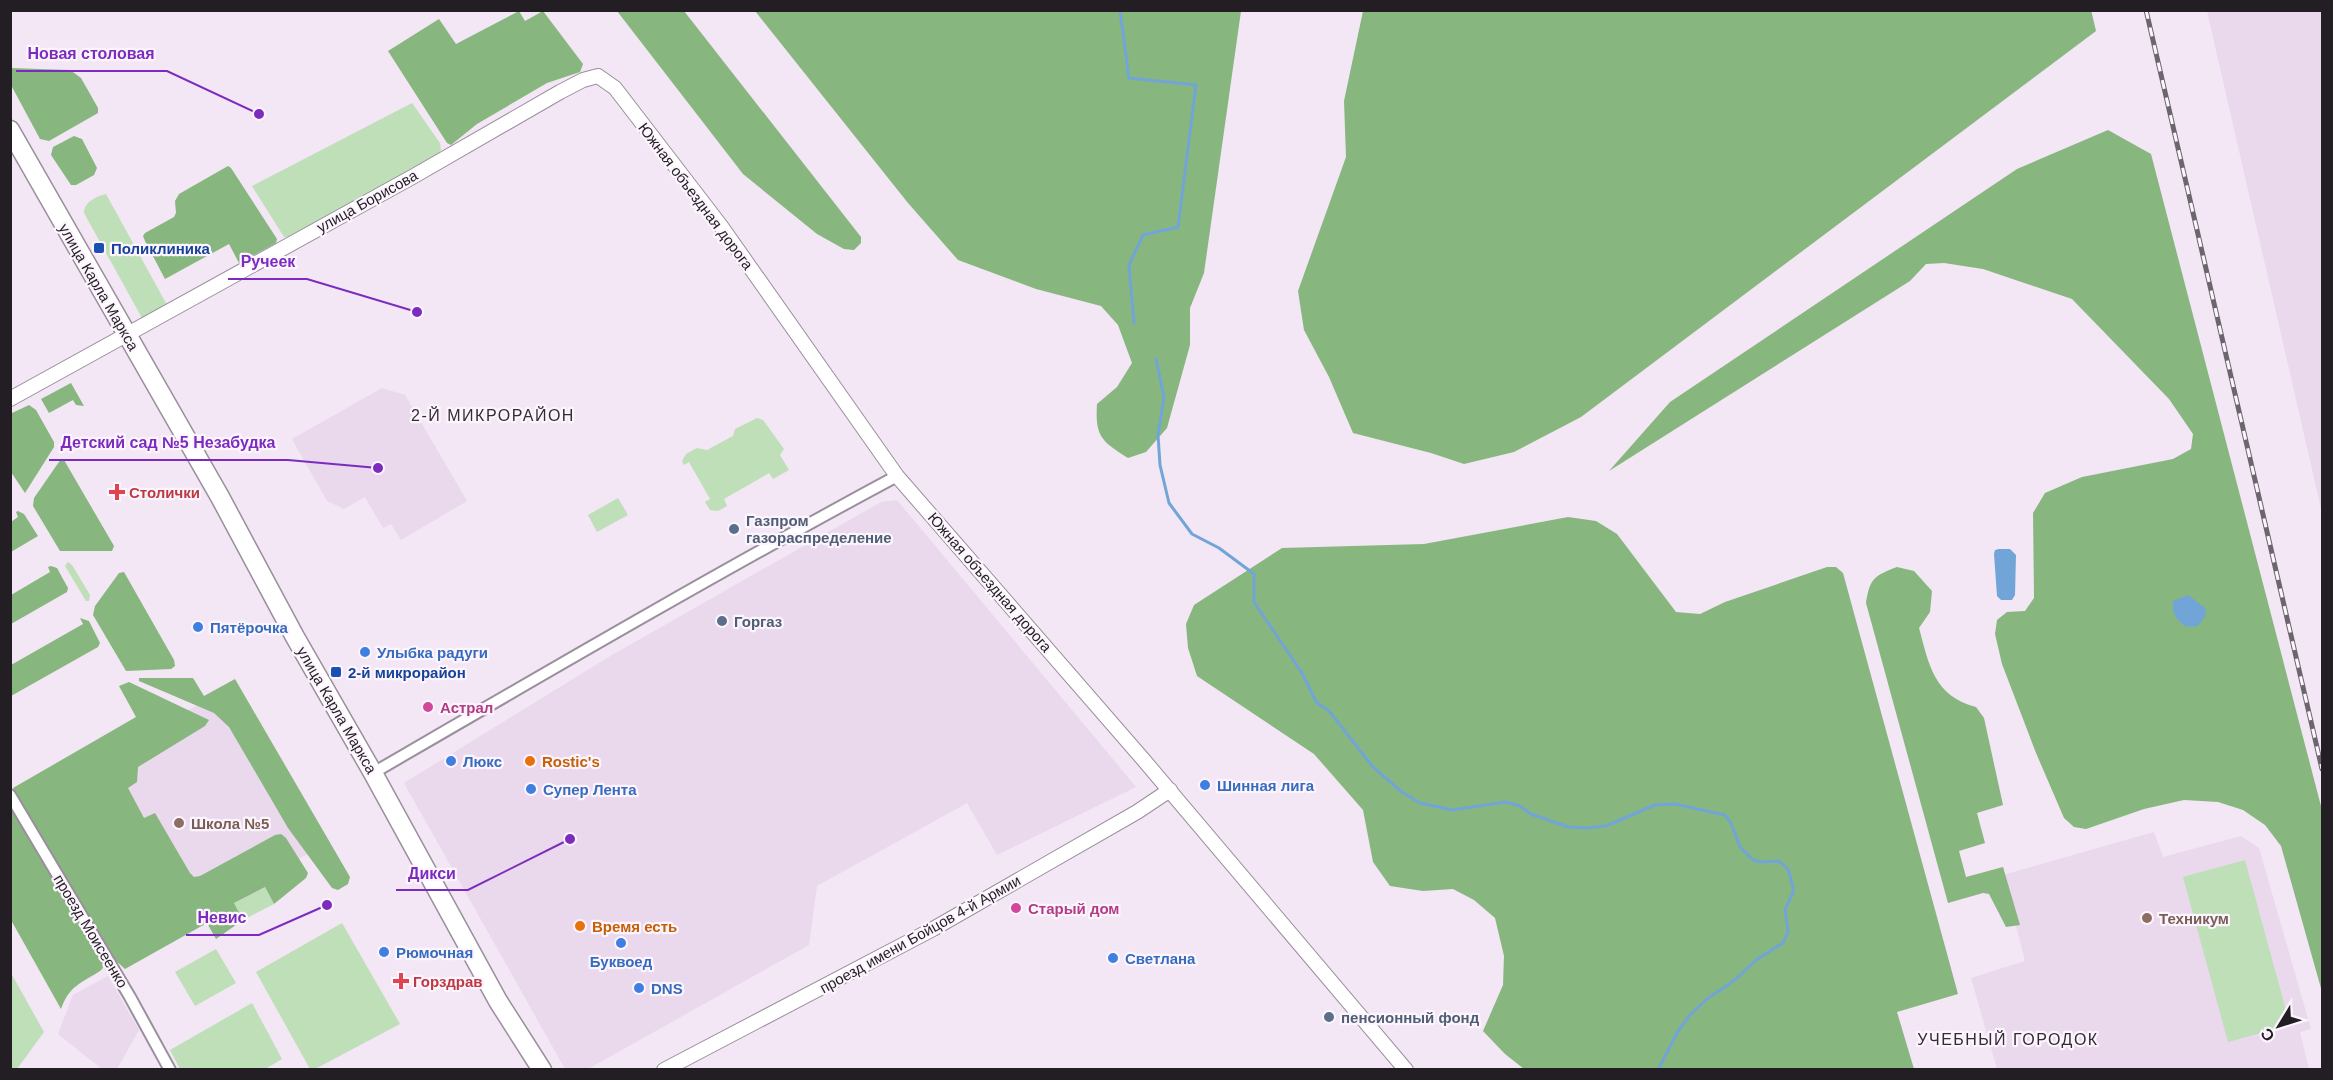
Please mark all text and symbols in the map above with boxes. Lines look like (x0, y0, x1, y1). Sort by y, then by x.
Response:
callout: Новая столовая (16, 37, 167, 71)
text: Новая столовая (27, 45, 155, 62)
street label: Южная объездная дорога (635, 119, 757, 273)
street label: улица Борисова (314, 166, 421, 236)
street label: улица Карла Маркса (56, 221, 143, 354)
place label: Поликлиника (111, 240, 211, 257)
marker: Поликлиника (92, 241, 106, 255)
callout: Ручеек (228, 245, 307, 279)
text: Ручеек (241, 253, 296, 270)
district label: 2-Й МИКРОРАЙОН (411, 406, 575, 424)
callout: Детский сад №5 Незабудка (49, 426, 288, 460)
text: Детский сад №5 Незабудка (60, 434, 276, 451)
place label: Столички (129, 484, 200, 501)
marker: Столички (110, 485, 124, 499)
street label: Южная объездная дорога (925, 509, 1056, 656)
place label: Газпром газораспределение (746, 512, 892, 546)
marker: Газпром газораспределение (727, 522, 741, 536)
place label: Горгаз (734, 613, 782, 630)
marker: Горгаз (715, 614, 729, 628)
place label: Пятёрочка (210, 619, 288, 636)
marker: Пятёрочка (191, 620, 205, 634)
street label: улица Карла Маркса (294, 644, 381, 777)
place label: Улыбка радуги (377, 644, 488, 661)
marker: Улыбка радуги (358, 645, 372, 659)
place label: 2-й микрорайон (348, 664, 466, 681)
marker: 2-й микрорайон (329, 665, 343, 679)
place label: Астрал (440, 699, 493, 716)
marker: Астрал (421, 700, 435, 714)
place label: Люкс (463, 753, 502, 770)
place label: Rostic's (542, 753, 600, 770)
marker: Люкс (444, 754, 458, 768)
marker: Rostic's (523, 754, 537, 768)
place label: Шинная лига (1217, 777, 1315, 794)
marker: Шинная лига (1198, 778, 1212, 792)
place label: Супер Лента (543, 781, 637, 798)
marker: Супер Лента (524, 782, 538, 796)
place label: Школа №5 (191, 815, 269, 832)
marker: Школа №5 (172, 816, 186, 830)
callout: Дикси (396, 856, 468, 890)
text: Дикси (408, 865, 456, 882)
street label: проезд Моисеенко (50, 871, 132, 991)
street label: проезд имени Бойцов 4-й Армии (817, 872, 1023, 996)
place label: Старый дом (1028, 900, 1119, 917)
callout: Невис (186, 901, 259, 935)
marker: Старый дом (1009, 901, 1023, 915)
text: Невис (197, 909, 247, 926)
place label: Техникум (2159, 910, 2229, 927)
marker: Техникум (2140, 911, 2154, 925)
place label: Время есть (592, 918, 677, 935)
marker: Время есть (573, 919, 587, 933)
marker: Буквоед (614, 936, 628, 950)
place label: Рюмочная (396, 944, 473, 961)
marker: Рюмочная (377, 945, 391, 959)
place label: Светлана (1125, 950, 1196, 967)
marker: Светлана (1106, 951, 1120, 965)
place label: Буквоед (590, 953, 653, 970)
place label: Горздрав (413, 973, 483, 990)
marker: Горздрав (394, 974, 408, 988)
place label: DNS (651, 980, 683, 997)
marker: DNS (632, 981, 646, 995)
north arrow (2249, 996, 2309, 1056)
place label: пенсионный фонд (1341, 1009, 1480, 1026)
marker: пенсионный фонд (1322, 1010, 1336, 1024)
text: С (2257, 1025, 2278, 1045)
district label: УЧЕБНЫЙ ГОРОДОК (1917, 1030, 2099, 1048)

